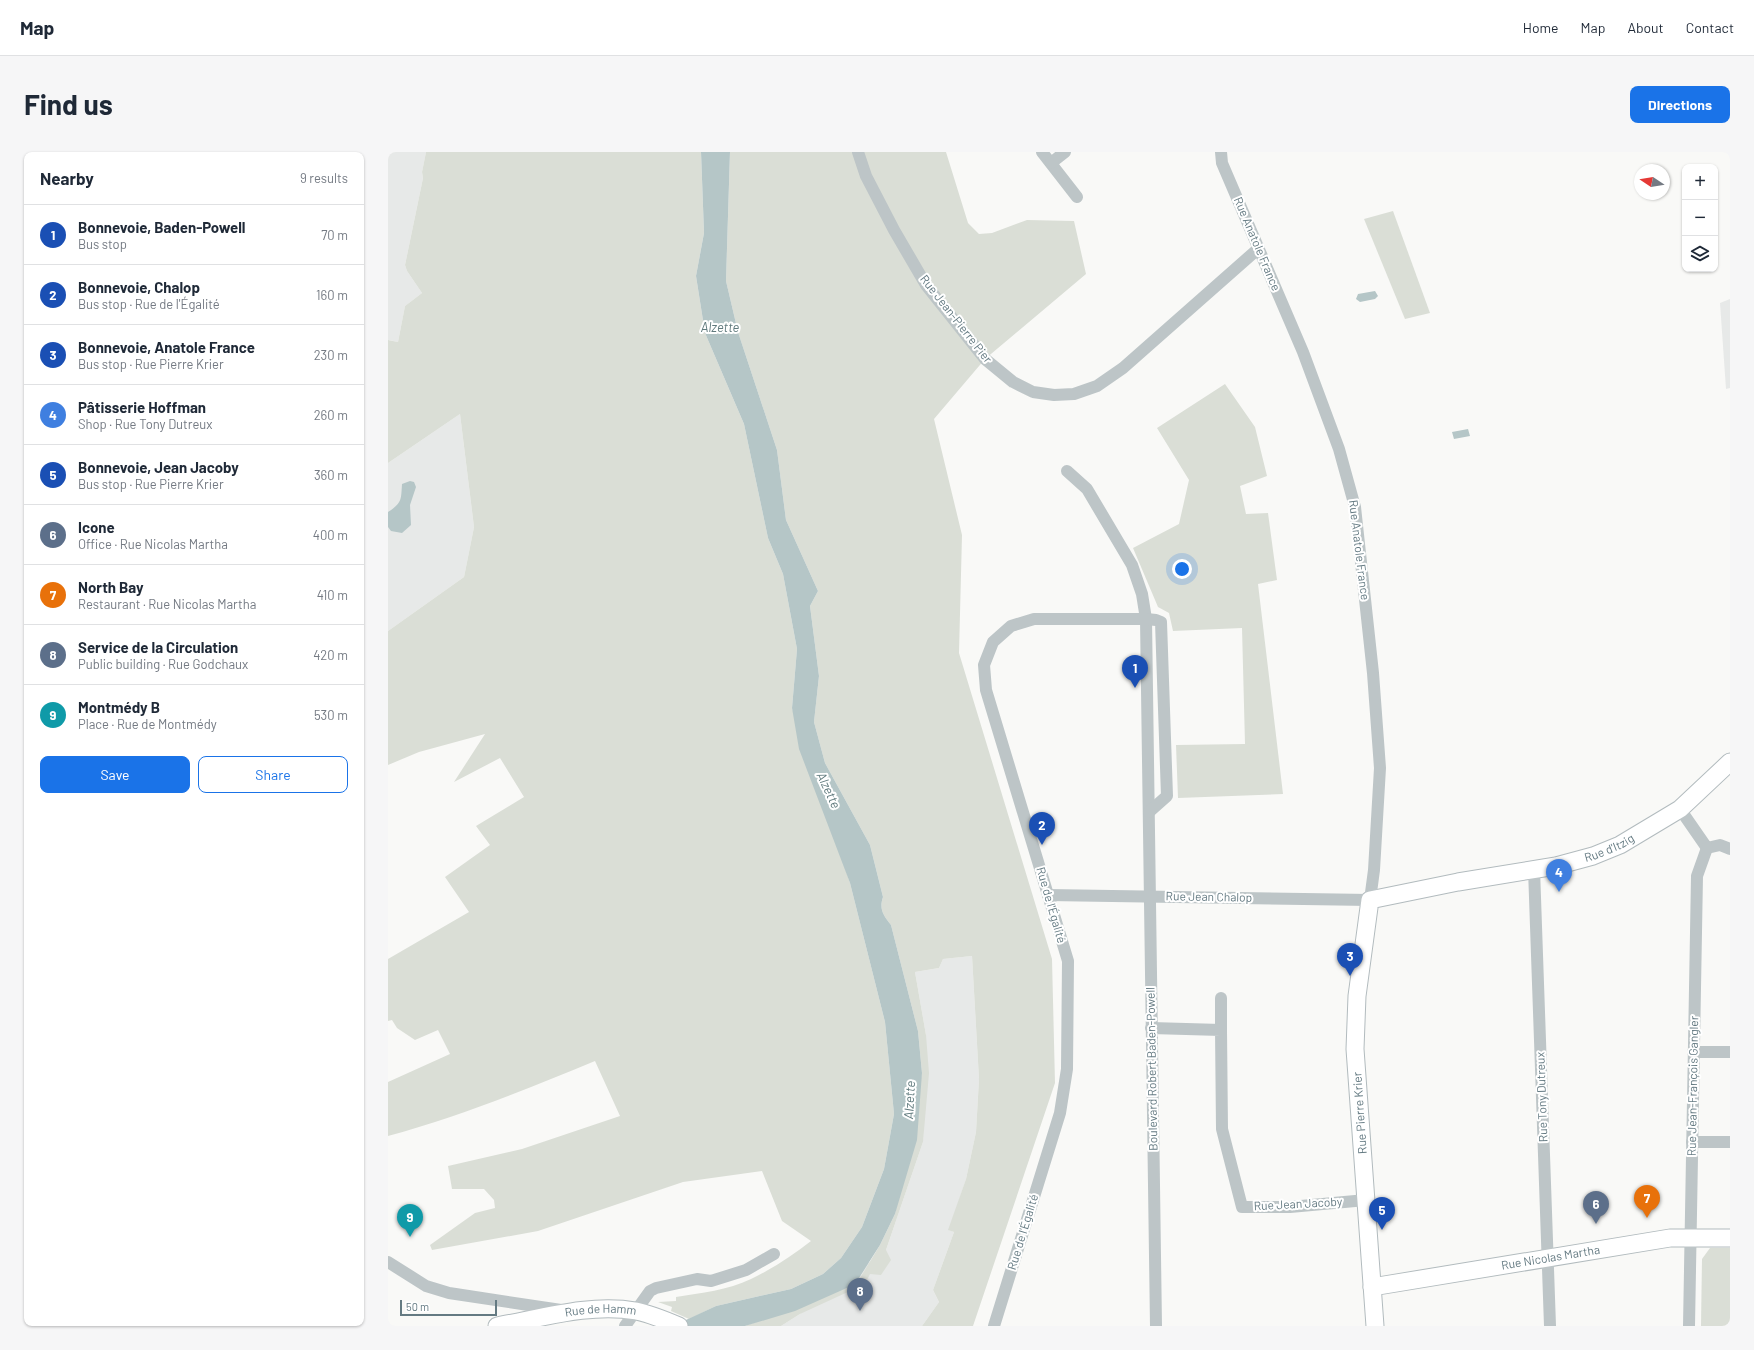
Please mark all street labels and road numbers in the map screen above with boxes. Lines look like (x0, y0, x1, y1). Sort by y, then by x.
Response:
street label: Rue Anatole France (1232, 194, 1284, 293)
street label: Rue Jean-Pierre Pier (918, 272, 996, 366)
street label: Rue Anatole France (1347, 499, 1373, 601)
street label: Rue d'Itzig (1583, 830, 1636, 864)
street label: Rue de l'Égalité (1034, 865, 1070, 944)
street label: Rue Jean Chalop (1166, 888, 1252, 904)
street label: Boulevard Robert Baden-Powell (1143, 987, 1159, 1151)
street label: Rue Jean-François Gangler (1684, 1015, 1700, 1156)
street label: Rue Tony Dutreux (1532, 1051, 1550, 1142)
street label: Rue Pierre Krier (1349, 1071, 1369, 1155)
street label: Rue de l'Égalité (1004, 1192, 1040, 1271)
street label: Rue Jean Jacoby (1253, 1194, 1343, 1212)
street label: Rue Nicolas Martha (1500, 1242, 1601, 1272)
street label: Rue de Hamm (564, 1301, 637, 1319)

